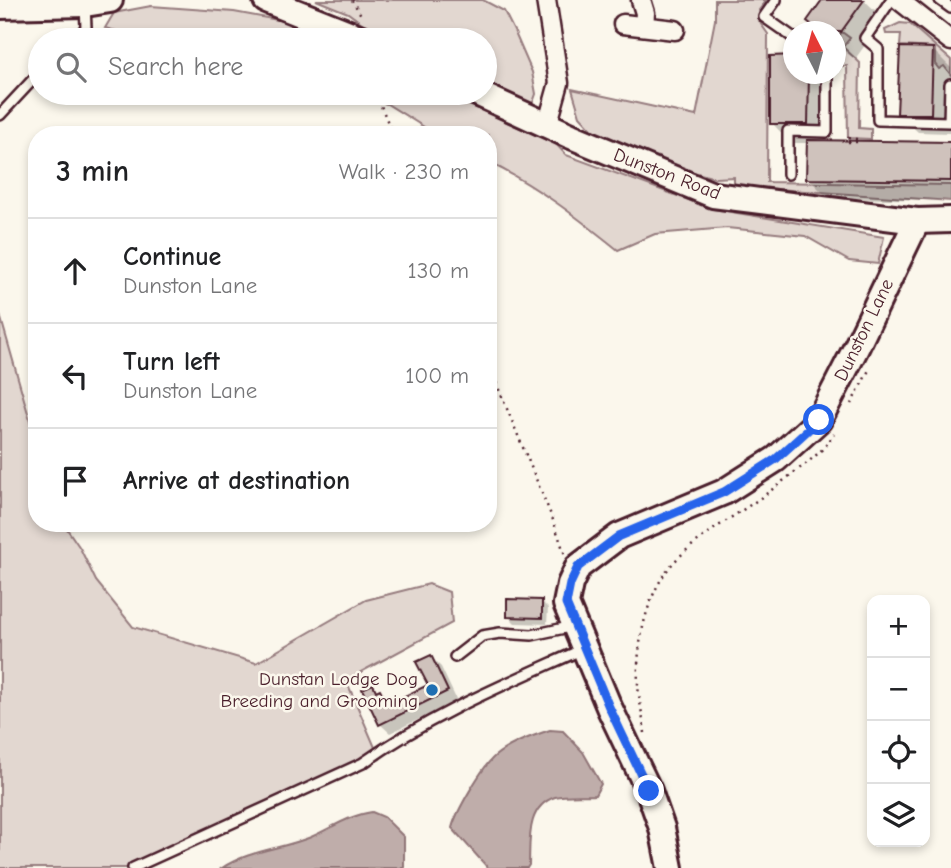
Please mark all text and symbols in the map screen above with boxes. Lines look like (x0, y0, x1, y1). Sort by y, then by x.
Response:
north arrow (783, 21, 846, 84)
search box (28, 28, 497, 105)
icon: search (52, 48, 90, 86)
text: Search here (108, 52, 243, 82)
street label: Dunston Road (610, 144, 724, 204)
text: 3 min (56, 154, 129, 189)
text: Walk · 230 m (339, 158, 469, 185)
text: Continue (123, 242, 221, 272)
icon: ahead (56, 252, 94, 290)
text: 130 m (408, 257, 469, 284)
text: Dunston Lane (123, 272, 257, 299)
street label: Dunston Lane (830, 275, 898, 385)
text: Turn left (123, 347, 220, 377)
icon: left (56, 357, 94, 395)
text: 100 m (405, 362, 469, 389)
text: Dunston Lane (123, 377, 257, 404)
route start (803, 404, 834, 435)
icon: arrive (56, 462, 94, 500)
text: Arrive at destination (123, 466, 350, 496)
map controls (867, 595, 930, 847)
button: + (867, 595, 930, 658)
button: − (867, 658, 930, 721)
place label: Dunstan Lodge Dog Breeding and Grooming (220, 668, 418, 712)
marker: Dunstan Lodge Dog Breeding and Grooming (424, 682, 440, 698)
button: locate (867, 721, 930, 784)
route end (633, 775, 664, 806)
button: layers (867, 784, 930, 847)

